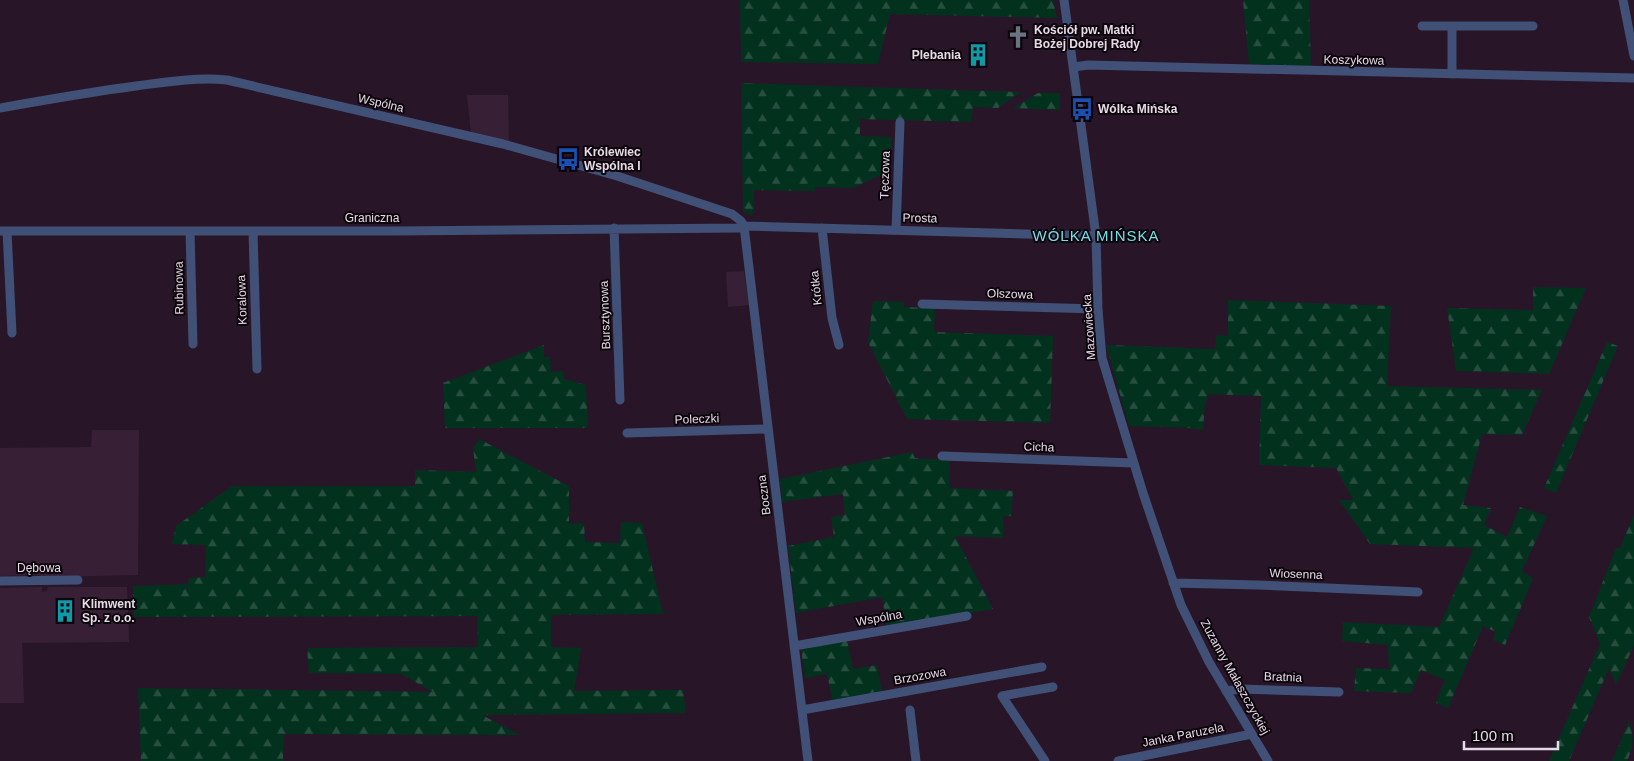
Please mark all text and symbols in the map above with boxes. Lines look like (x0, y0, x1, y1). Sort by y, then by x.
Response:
place label: Kościół pw. Matki Bożej Dobrej Rady (1034, 23, 1140, 51)
church icon: Kościół pw. Matki Bożej Dobrej Rady (1005, 24, 1031, 50)
building icon: Plebania (965, 42, 991, 68)
place label: Plebania (912, 48, 961, 62)
street label: Koszykowa (1324, 52, 1385, 68)
street label: Wspólna (357, 91, 406, 115)
bus stop icon: Wólka Mińska (1069, 96, 1095, 122)
place label: Wólka Mińska (1098, 102, 1178, 116)
place label: Królewiec Wspólna I (584, 145, 641, 173)
bus stop icon: Królewiec Wspólna I (555, 146, 581, 172)
street label: Tęczowa (877, 150, 893, 199)
street label: Graniczna (345, 211, 400, 225)
street label: Prosta (903, 211, 938, 225)
district label: WÓLKA MIŃSKA (1032, 227, 1160, 244)
street label: Rubinowa (172, 261, 186, 315)
street label: Krótka (807, 270, 825, 306)
street label: Koralowa (234, 274, 250, 325)
street label: Bursztynowa (597, 280, 613, 350)
street label: Olszowa (987, 286, 1034, 302)
street label: Mazowiecka (1080, 293, 1098, 360)
street label: Poleczki (674, 411, 720, 427)
street label: Cicha (1023, 439, 1055, 455)
street label: Boczna (755, 474, 773, 516)
street label: Dębowa (17, 561, 61, 575)
street label: Wiosenna (1269, 566, 1323, 582)
place label: Klimwent Sp. z o.o. (82, 597, 135, 625)
building icon: Klimwent Sp. z o.o. (52, 598, 78, 624)
street label: Wspólna (855, 607, 904, 629)
street label: Zuzanny Małaszczyckiej (1198, 617, 1272, 737)
street label: Brzozowa (893, 664, 947, 687)
street label: Bratnia (1264, 669, 1303, 685)
scale bar (1464, 718, 1558, 750)
street label: Janka Paruzela (1141, 720, 1225, 750)
text: 100 m (1472, 727, 1514, 744)

